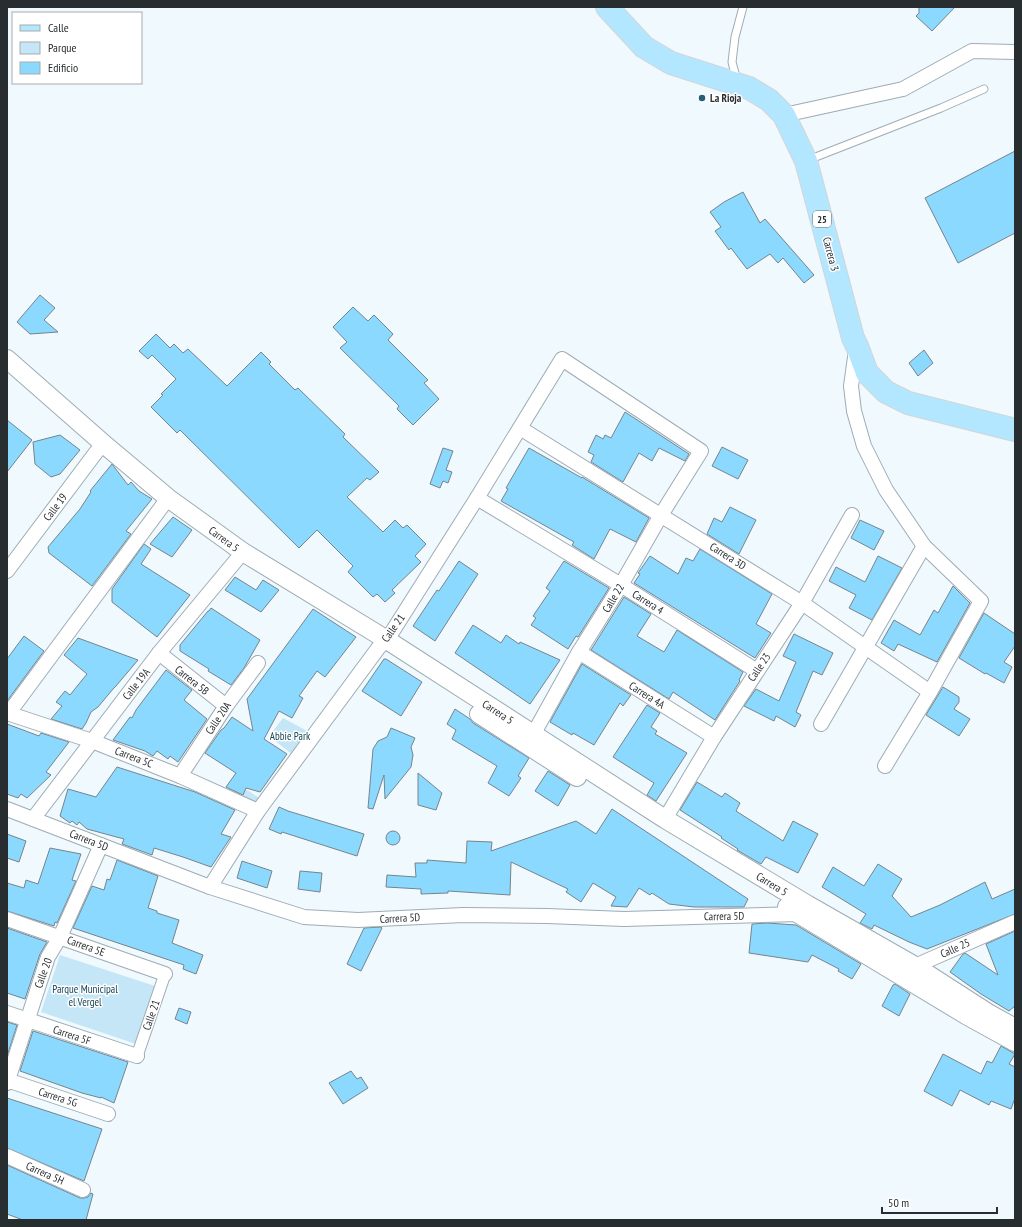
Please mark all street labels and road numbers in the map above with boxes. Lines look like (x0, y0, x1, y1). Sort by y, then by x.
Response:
road number: 25 (813, 211, 831, 227)
street label: Carrera 3 (820, 235, 842, 273)
street label: Calle 19 (40, 490, 70, 524)
street label: Carrera 5 (206, 523, 242, 555)
street label: Carrera 3D (707, 539, 749, 573)
street label: Calle 22 (599, 581, 627, 615)
street label: Carrera 4 (630, 587, 666, 617)
street label: Calle 21 (378, 611, 408, 645)
street label: Calle 23 (744, 650, 774, 684)
street label: Carrera 5B (172, 662, 212, 698)
street label: Calle 19A (119, 665, 153, 703)
street label: Carrera 4A (626, 679, 668, 712)
street label: Carrera 5 (480, 697, 516, 727)
street label: Calle 20A (202, 698, 234, 737)
street label: Carrera 5C (113, 743, 155, 771)
street label: Carrera 5D (68, 826, 111, 854)
street label: Carrera 5 (754, 869, 790, 899)
street label: Carrera 5D (704, 909, 745, 923)
street label: Carrera 5D (379, 910, 421, 926)
street label: Carrera 5E (65, 933, 107, 959)
street label: Calle 25 (938, 935, 972, 961)
street label: Calle 20 (31, 956, 55, 990)
street label: Calle 21 (139, 998, 163, 1032)
street label: Carrera 5F (51, 1022, 93, 1048)
street label: Carrera 5G (37, 1084, 79, 1110)
street label: Carrera 5H (24, 1158, 66, 1188)

